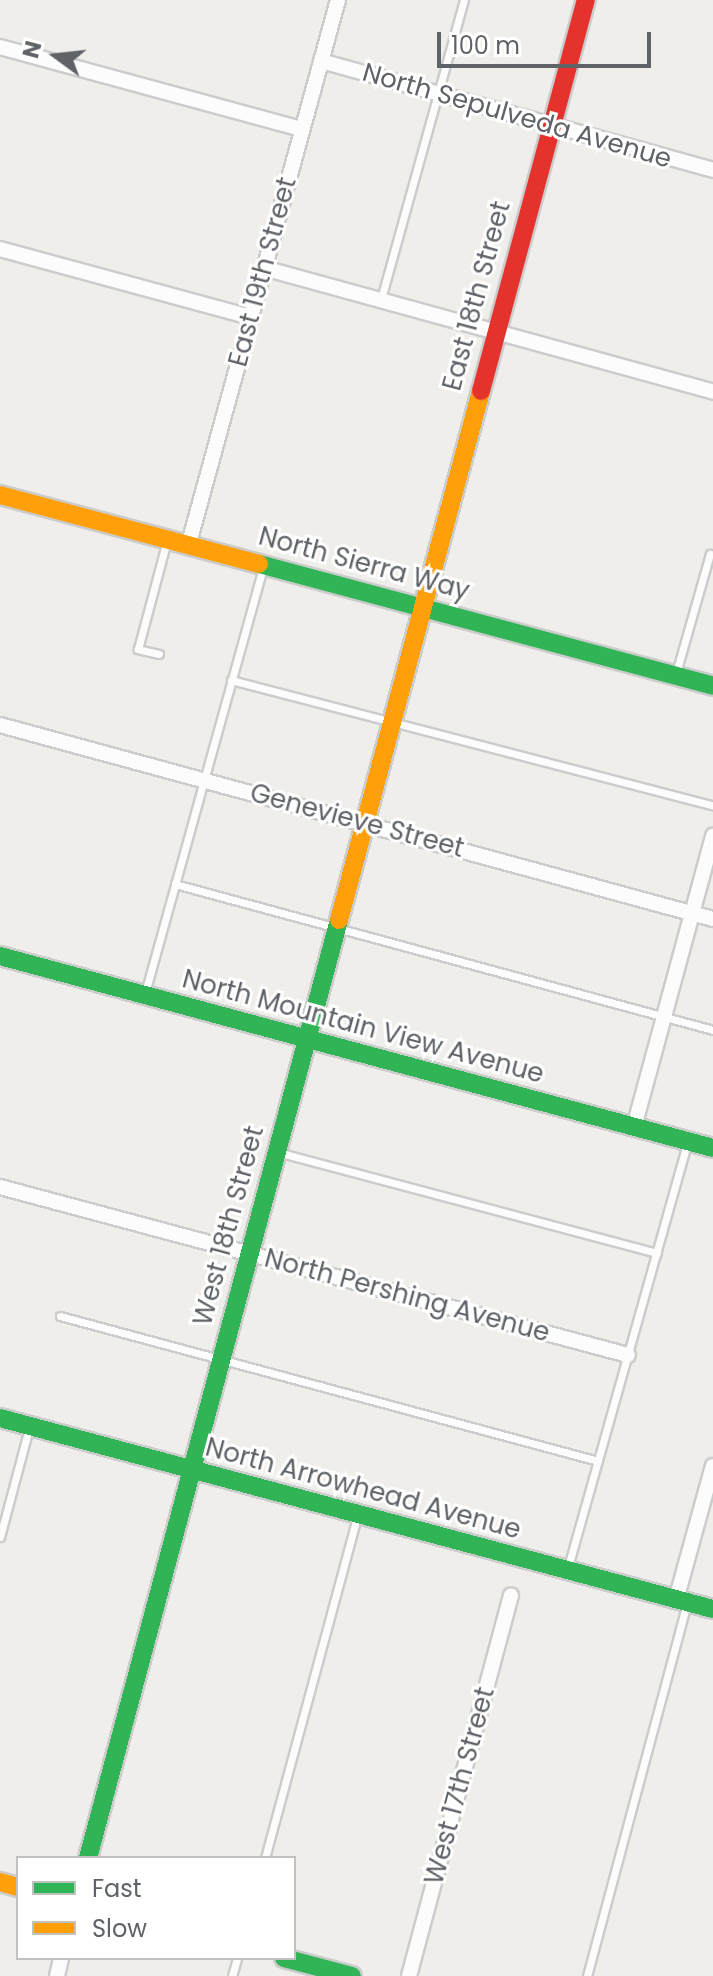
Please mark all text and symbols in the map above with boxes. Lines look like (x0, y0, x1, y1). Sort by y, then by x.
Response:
north arrow (16, 16, 96, 96)
scale bar (441, 16, 655, 66)
text: 100 m (451, 29, 520, 62)
text: N (15, 38, 49, 62)
street label: North Sepulveda Avenue (359, 57, 675, 175)
street label: East 19th Street (223, 174, 303, 370)
street label: East 18th Street (437, 198, 517, 394)
street label: North Sierra Way (255, 521, 473, 607)
street label: Genevieve Street (247, 777, 467, 865)
street label: North Mountain View Avenue (179, 964, 547, 1090)
street label: West 18th Street (187, 1123, 271, 1329)
street label: North Pershing Avenue (261, 1243, 553, 1349)
street label: North Arrowhead Avenue (202, 1432, 524, 1546)
street label: West 17th Street (419, 1684, 501, 1888)
legend (16, 1856, 296, 1960)
text: Fast (92, 1872, 142, 1905)
text: Slow (92, 1912, 147, 1945)

